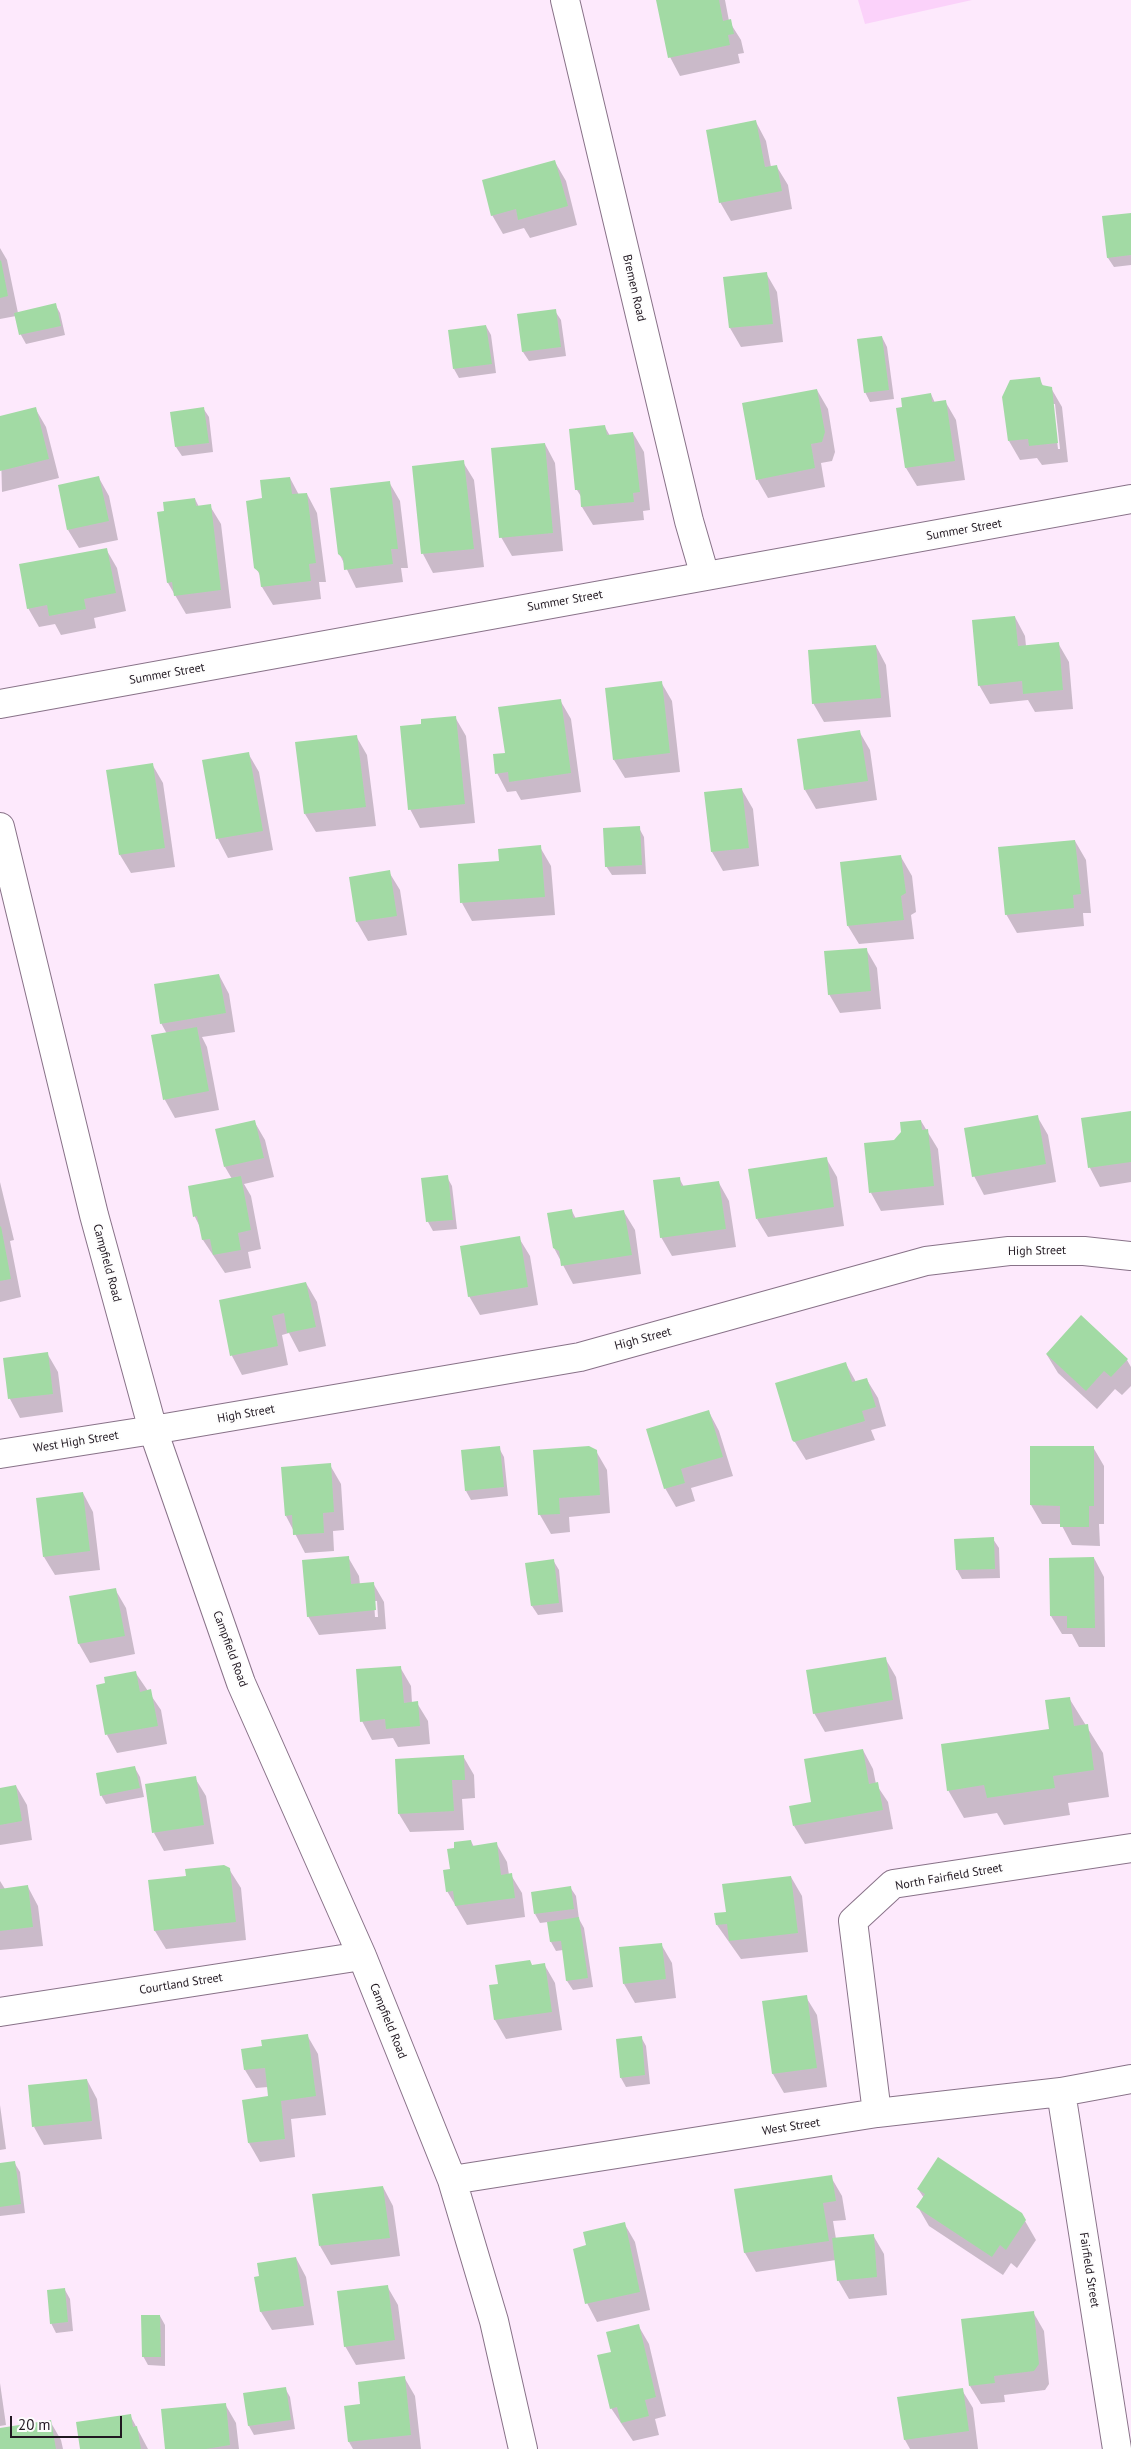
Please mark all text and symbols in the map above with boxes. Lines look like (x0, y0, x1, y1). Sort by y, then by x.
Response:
street label: Bremen Road (619, 253, 649, 323)
street label: Summer Street (925, 516, 1003, 544)
street label: Summer Street (526, 587, 604, 615)
street label: Summer Street (128, 660, 206, 688)
street label: Campfield Road (90, 1223, 124, 1303)
street label: High Street (1008, 1243, 1066, 1259)
street label: High Street (613, 1325, 673, 1353)
street label: High Street (216, 1402, 276, 1426)
street label: West High Street (32, 1428, 120, 1456)
street label: Campfield Road (210, 1609, 250, 1689)
street label: North Fairfield Street (894, 1860, 1004, 1894)
street label: Courtland Street (138, 1970, 224, 1998)
street label: Campfield Road (366, 1981, 410, 2061)
street label: West Street (761, 2115, 821, 2139)
street label: Fairfield Street (1076, 2231, 1102, 2309)
scale bar (12, 2406, 125, 2438)
text: 20 m (18, 2415, 51, 2434)

